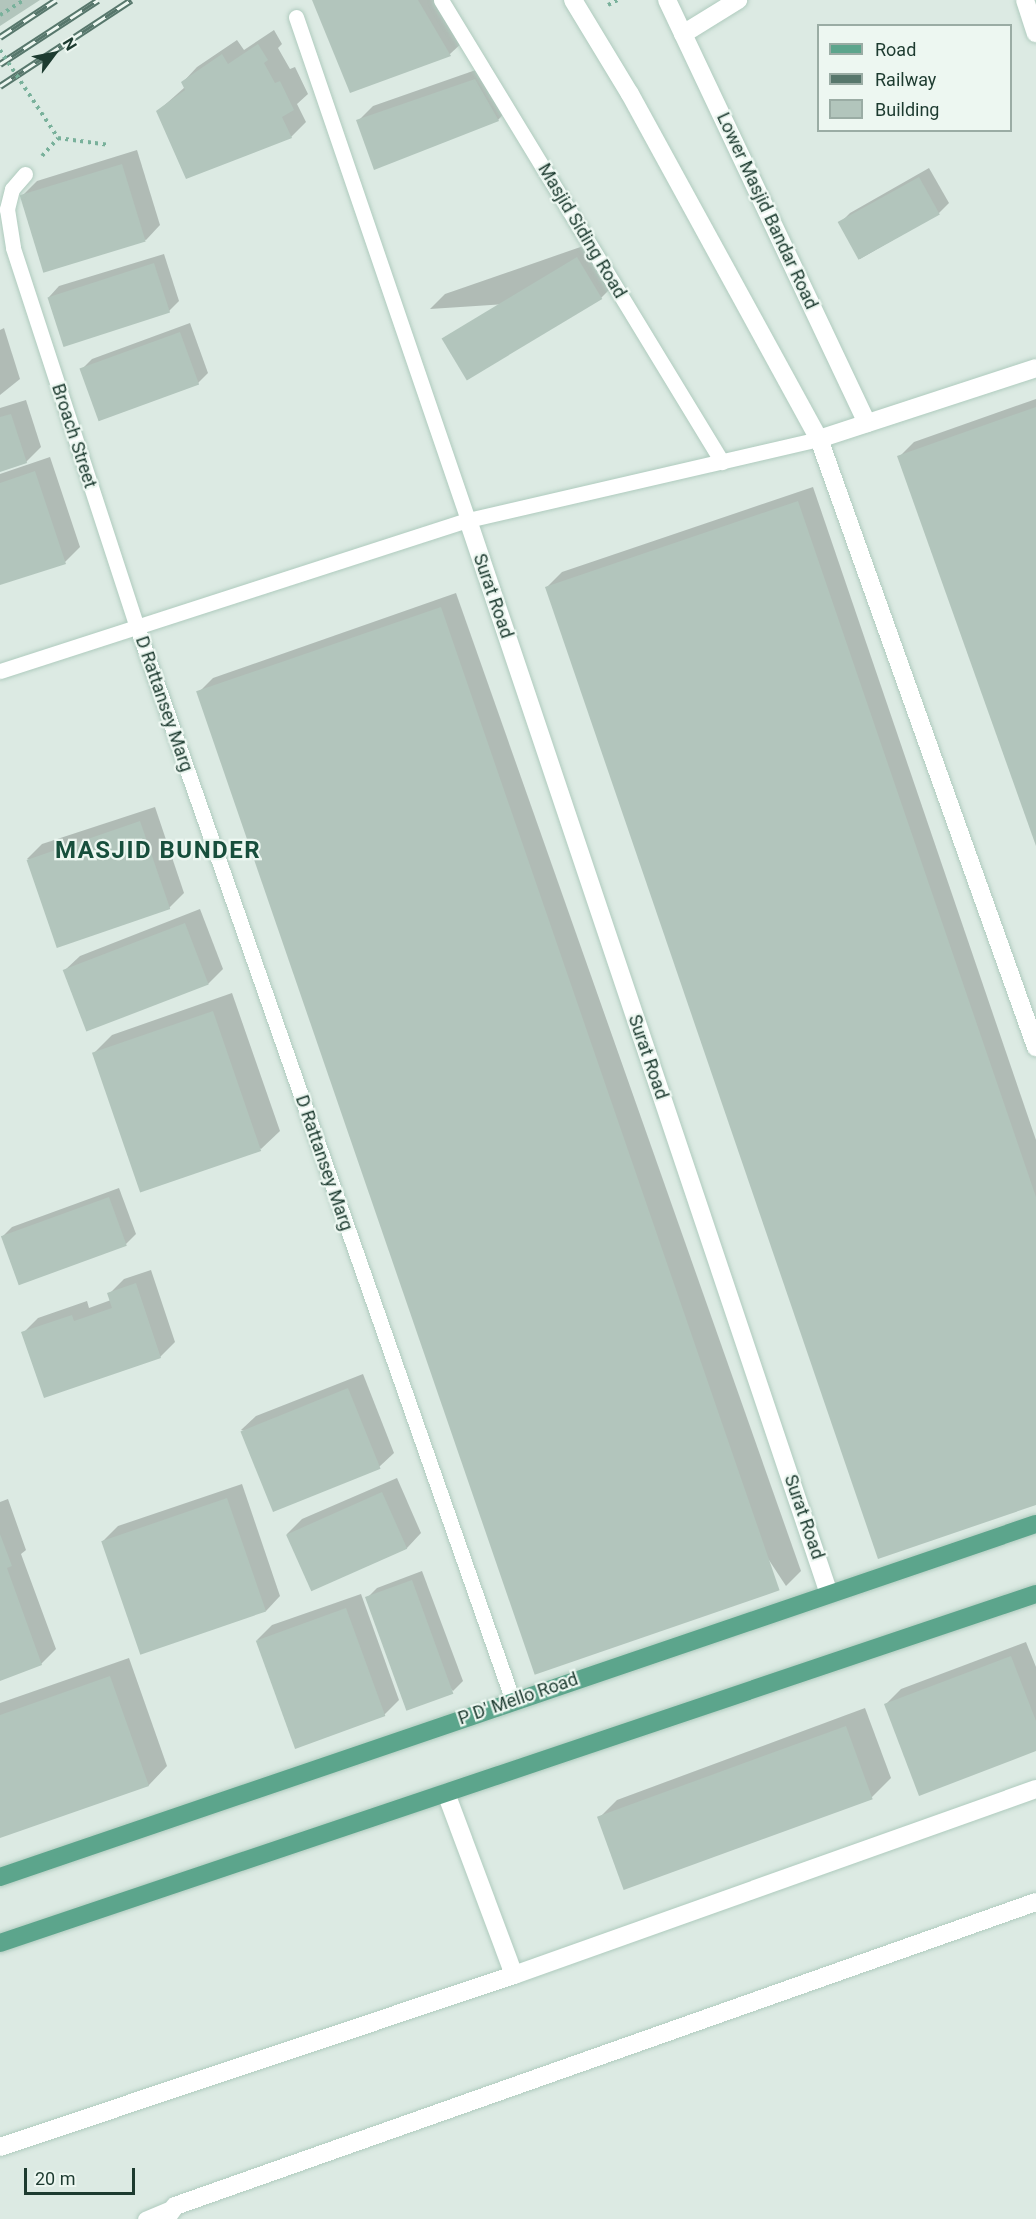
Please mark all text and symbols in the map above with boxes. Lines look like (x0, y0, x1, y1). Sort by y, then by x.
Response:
north arrow (24, 24, 84, 84)
legend (817, 24, 1012, 132)
text: N (59, 34, 81, 54)
text: Road (875, 39, 916, 60)
text: Railway (875, 69, 936, 90)
text: Building (875, 99, 939, 120)
street label: Lower Masjid Bandar Road (712, 109, 822, 313)
street label: Masjid Siding Road (533, 160, 631, 302)
street label: Broach Street (47, 381, 101, 491)
street label: Surat Road (468, 551, 518, 641)
street label: D Rattansey Marg (131, 633, 197, 775)
district label: MASJID BUNDER (55, 837, 261, 865)
street label: Surat Road (623, 1012, 673, 1102)
street label: D Rattansey Marg (291, 1092, 357, 1234)
street label: Surat Road (779, 1472, 829, 1562)
street label: P D' Mello Road (455, 1668, 581, 1730)
scale bar (27, 2156, 138, 2194)
text: 20 m (35, 2168, 75, 2189)

